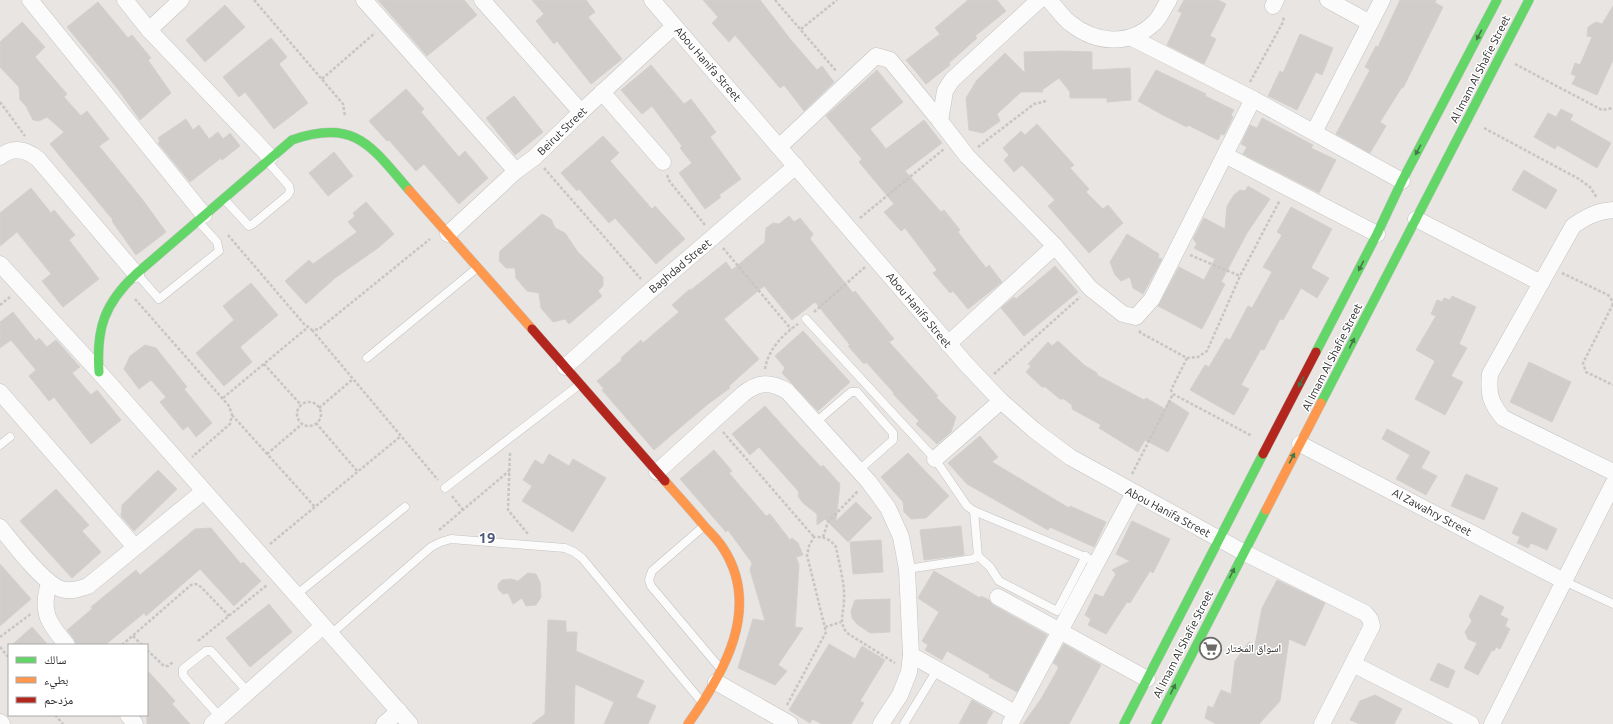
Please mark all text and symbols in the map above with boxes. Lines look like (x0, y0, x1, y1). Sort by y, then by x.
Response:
street label: Al Imam Al Shafie Street (1448, 13, 1513, 125)
street label: Abou Hanifa Street (673, 25, 744, 104)
one-way arrow (1476, 29, 1482, 40)
street label: Beirut Street (535, 104, 590, 157)
one-way arrow (1415, 144, 1422, 155)
street label: Baghdad Street (647, 236, 714, 295)
one-way arrow (1357, 260, 1364, 272)
street label: Abou Hanifa Street (884, 270, 954, 350)
street label: Al Imam Al Shafie Street (1300, 301, 1365, 413)
one-way arrow (1349, 337, 1356, 349)
one-way arrow (1298, 376, 1304, 387)
one-way arrow (1289, 452, 1296, 464)
street label: Abou Hanifa Street (1124, 485, 1213, 540)
street label: Al Zawahry Street (1390, 486, 1474, 538)
district label: 19 (479, 529, 495, 546)
one-way arrow (1229, 568, 1235, 579)
street label: Al Imam Al Shafie Street (1151, 588, 1216, 700)
supermarket icon: اسواق المختار (1197, 635, 1223, 661)
place label: اسواق المختار (1225, 642, 1281, 655)
legend (8, 644, 148, 716)
text: سالك (44, 653, 66, 666)
text: بطيء (44, 673, 68, 690)
one-way arrow (1170, 683, 1176, 695)
text: مزدحم (44, 693, 73, 708)

